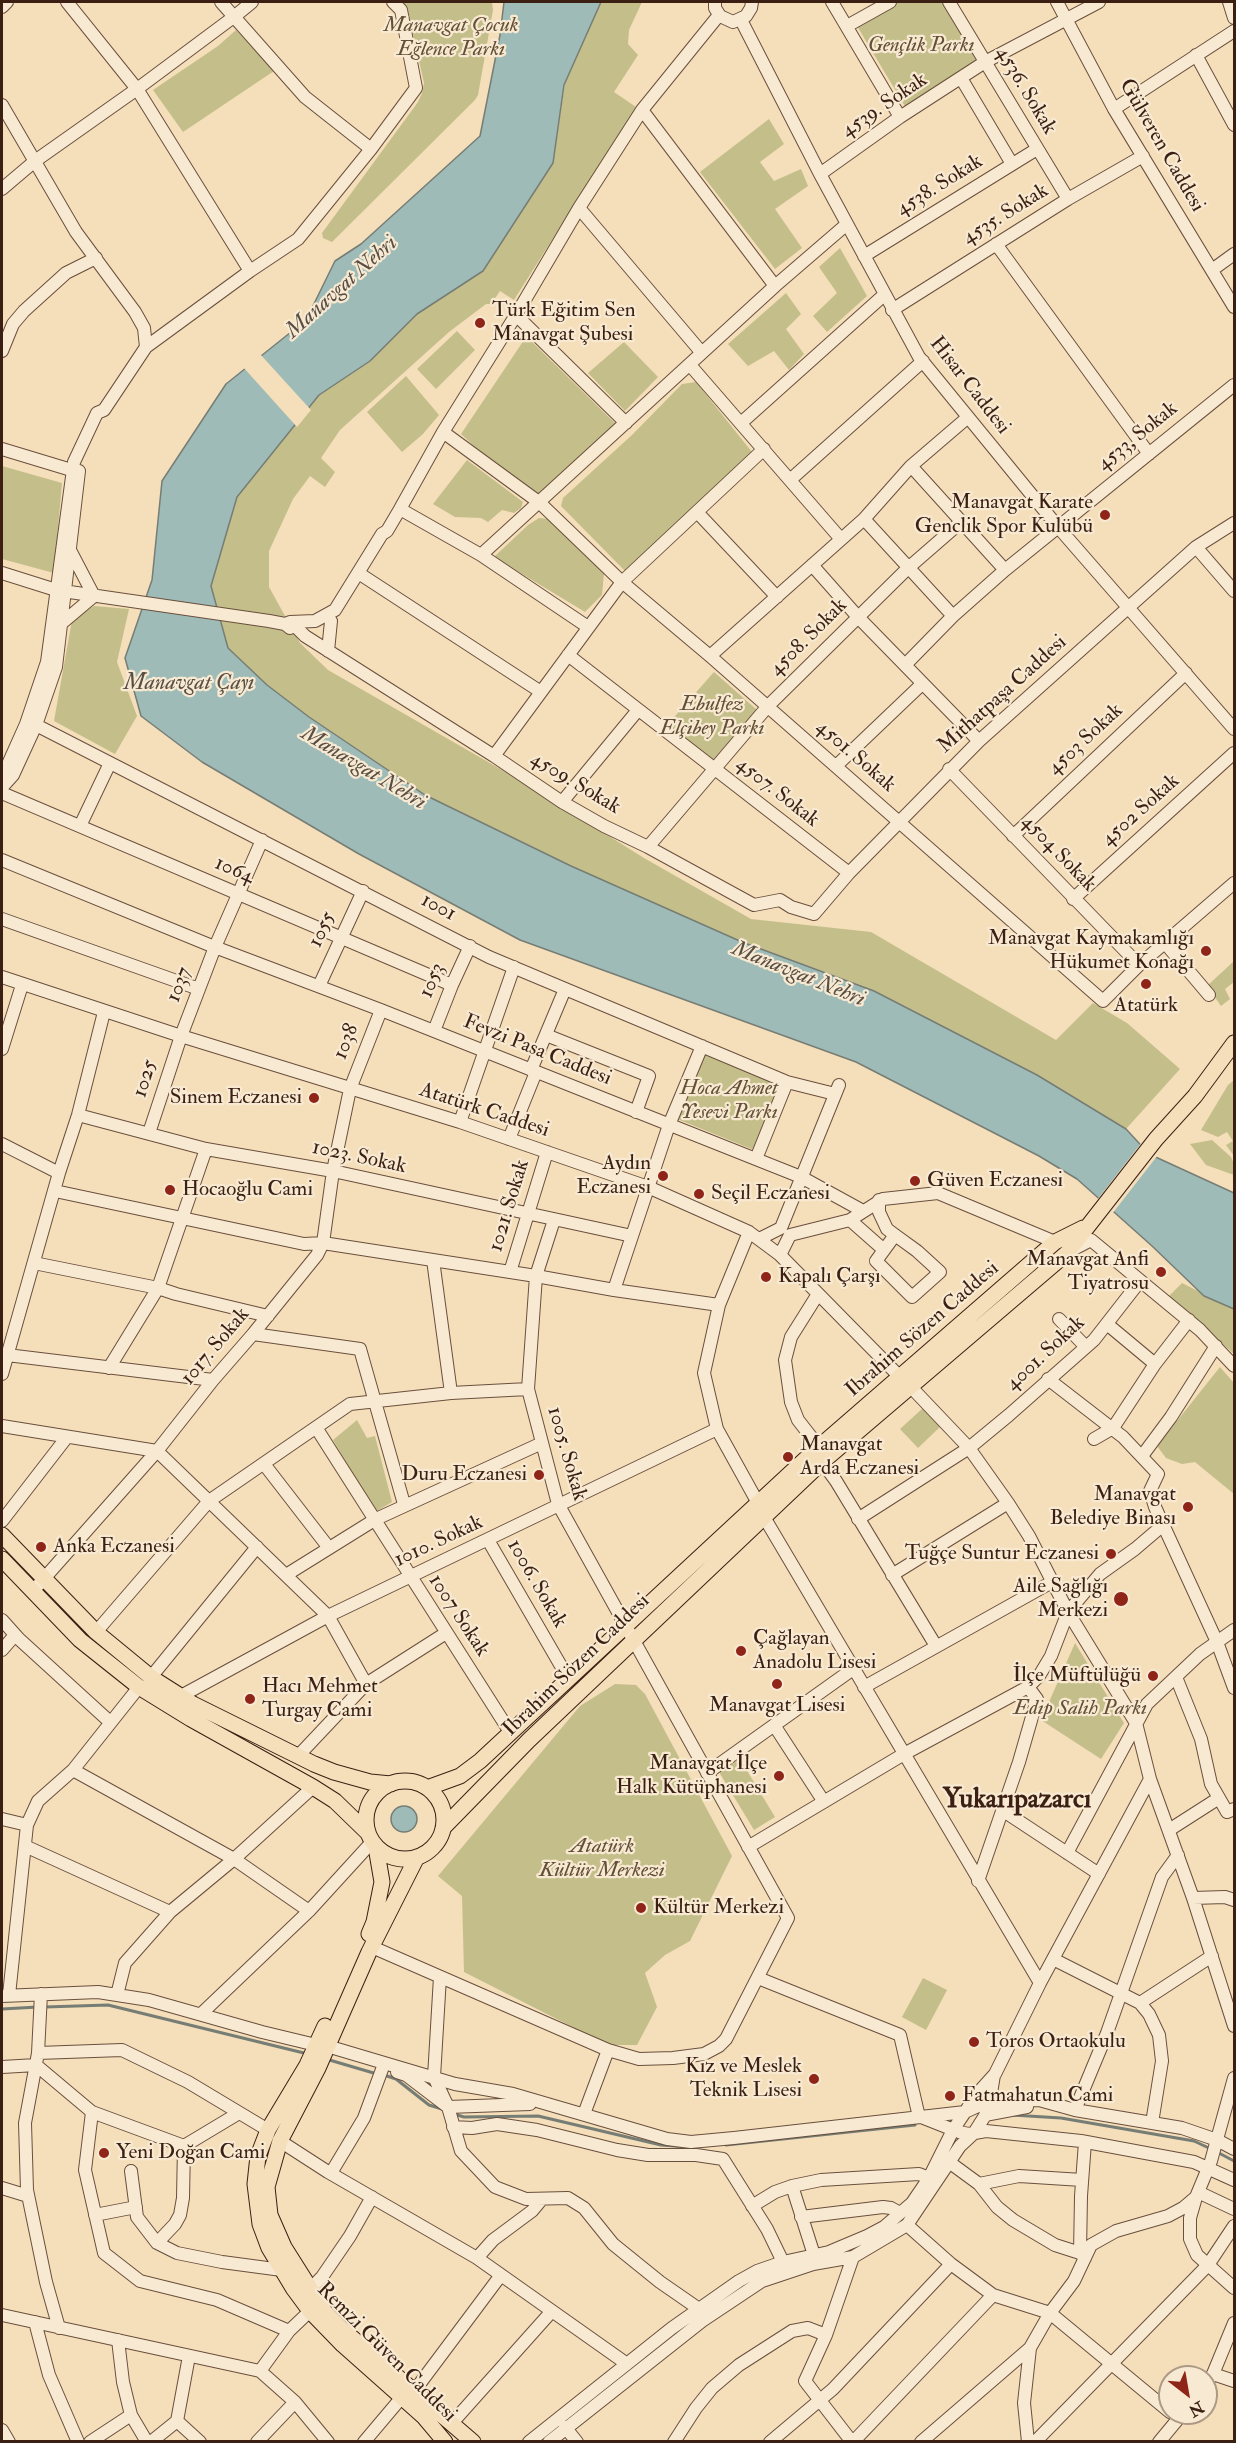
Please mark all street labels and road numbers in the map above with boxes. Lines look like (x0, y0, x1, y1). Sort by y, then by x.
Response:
street label: 4536. Sokak (989, 43, 1061, 139)
street label: 4539. Sokak (837, 68, 933, 144)
street label: Gülveren Caddesi (1113, 75, 1209, 217)
street label: 4538. Sokak (892, 150, 988, 222)
street label: 4535. Sokak (959, 179, 1053, 251)
street label: Hisar Caddesi (923, 332, 1015, 440)
street label: 4533, Sokak (1093, 397, 1183, 477)
street label: 4508. Sokak (765, 594, 853, 682)
street label: Mithatpaşa Caddesi (933, 631, 1073, 759)
street label: 4503 Sokak (1043, 699, 1129, 781)
street label: 4501. Sokak (810, 716, 900, 798)
street label: 4509. Sokak (525, 747, 625, 821)
street label: 4507. Sokak (730, 753, 824, 833)
street label: 4502 Sokak (1097, 769, 1185, 853)
street label: 4504 Sokak (1015, 810, 1101, 898)
street label: 1064 (211, 852, 257, 890)
street label: 1001 (416, 888, 460, 928)
street label: 1055 (304, 908, 342, 952)
street label: 1053 (414, 960, 452, 1002)
street label: 1037 (162, 964, 198, 1006)
street label: Fevzi Pasa Caddesi (459, 1010, 615, 1092)
street label: 1038 (329, 1021, 365, 1063)
street label: 1025 (128, 1057, 164, 1101)
street label: Atatürk Caddesi (416, 1078, 552, 1144)
street label: 1023. Sokak (310, 1136, 408, 1180)
street label: 1021. Sokak (484, 1157, 536, 1255)
street label: Ibrahim Sözen Caddesi (841, 1257, 1005, 1403)
street label: 1017. Sokak (176, 1303, 256, 1391)
street label: 4001. Sokak (1001, 1311, 1091, 1397)
street label: 1005. Sokak (541, 1404, 591, 1504)
street label: 1010. Sokak (391, 1511, 487, 1573)
street label: 1006. Sokak (501, 1535, 571, 1633)
street label: 1007 Sokak (422, 1570, 494, 1662)
street label: Ibrahim Sözen Caddesi (498, 1589, 656, 1743)
street label: Remzi Güven Caddesi (311, 2278, 461, 2428)

